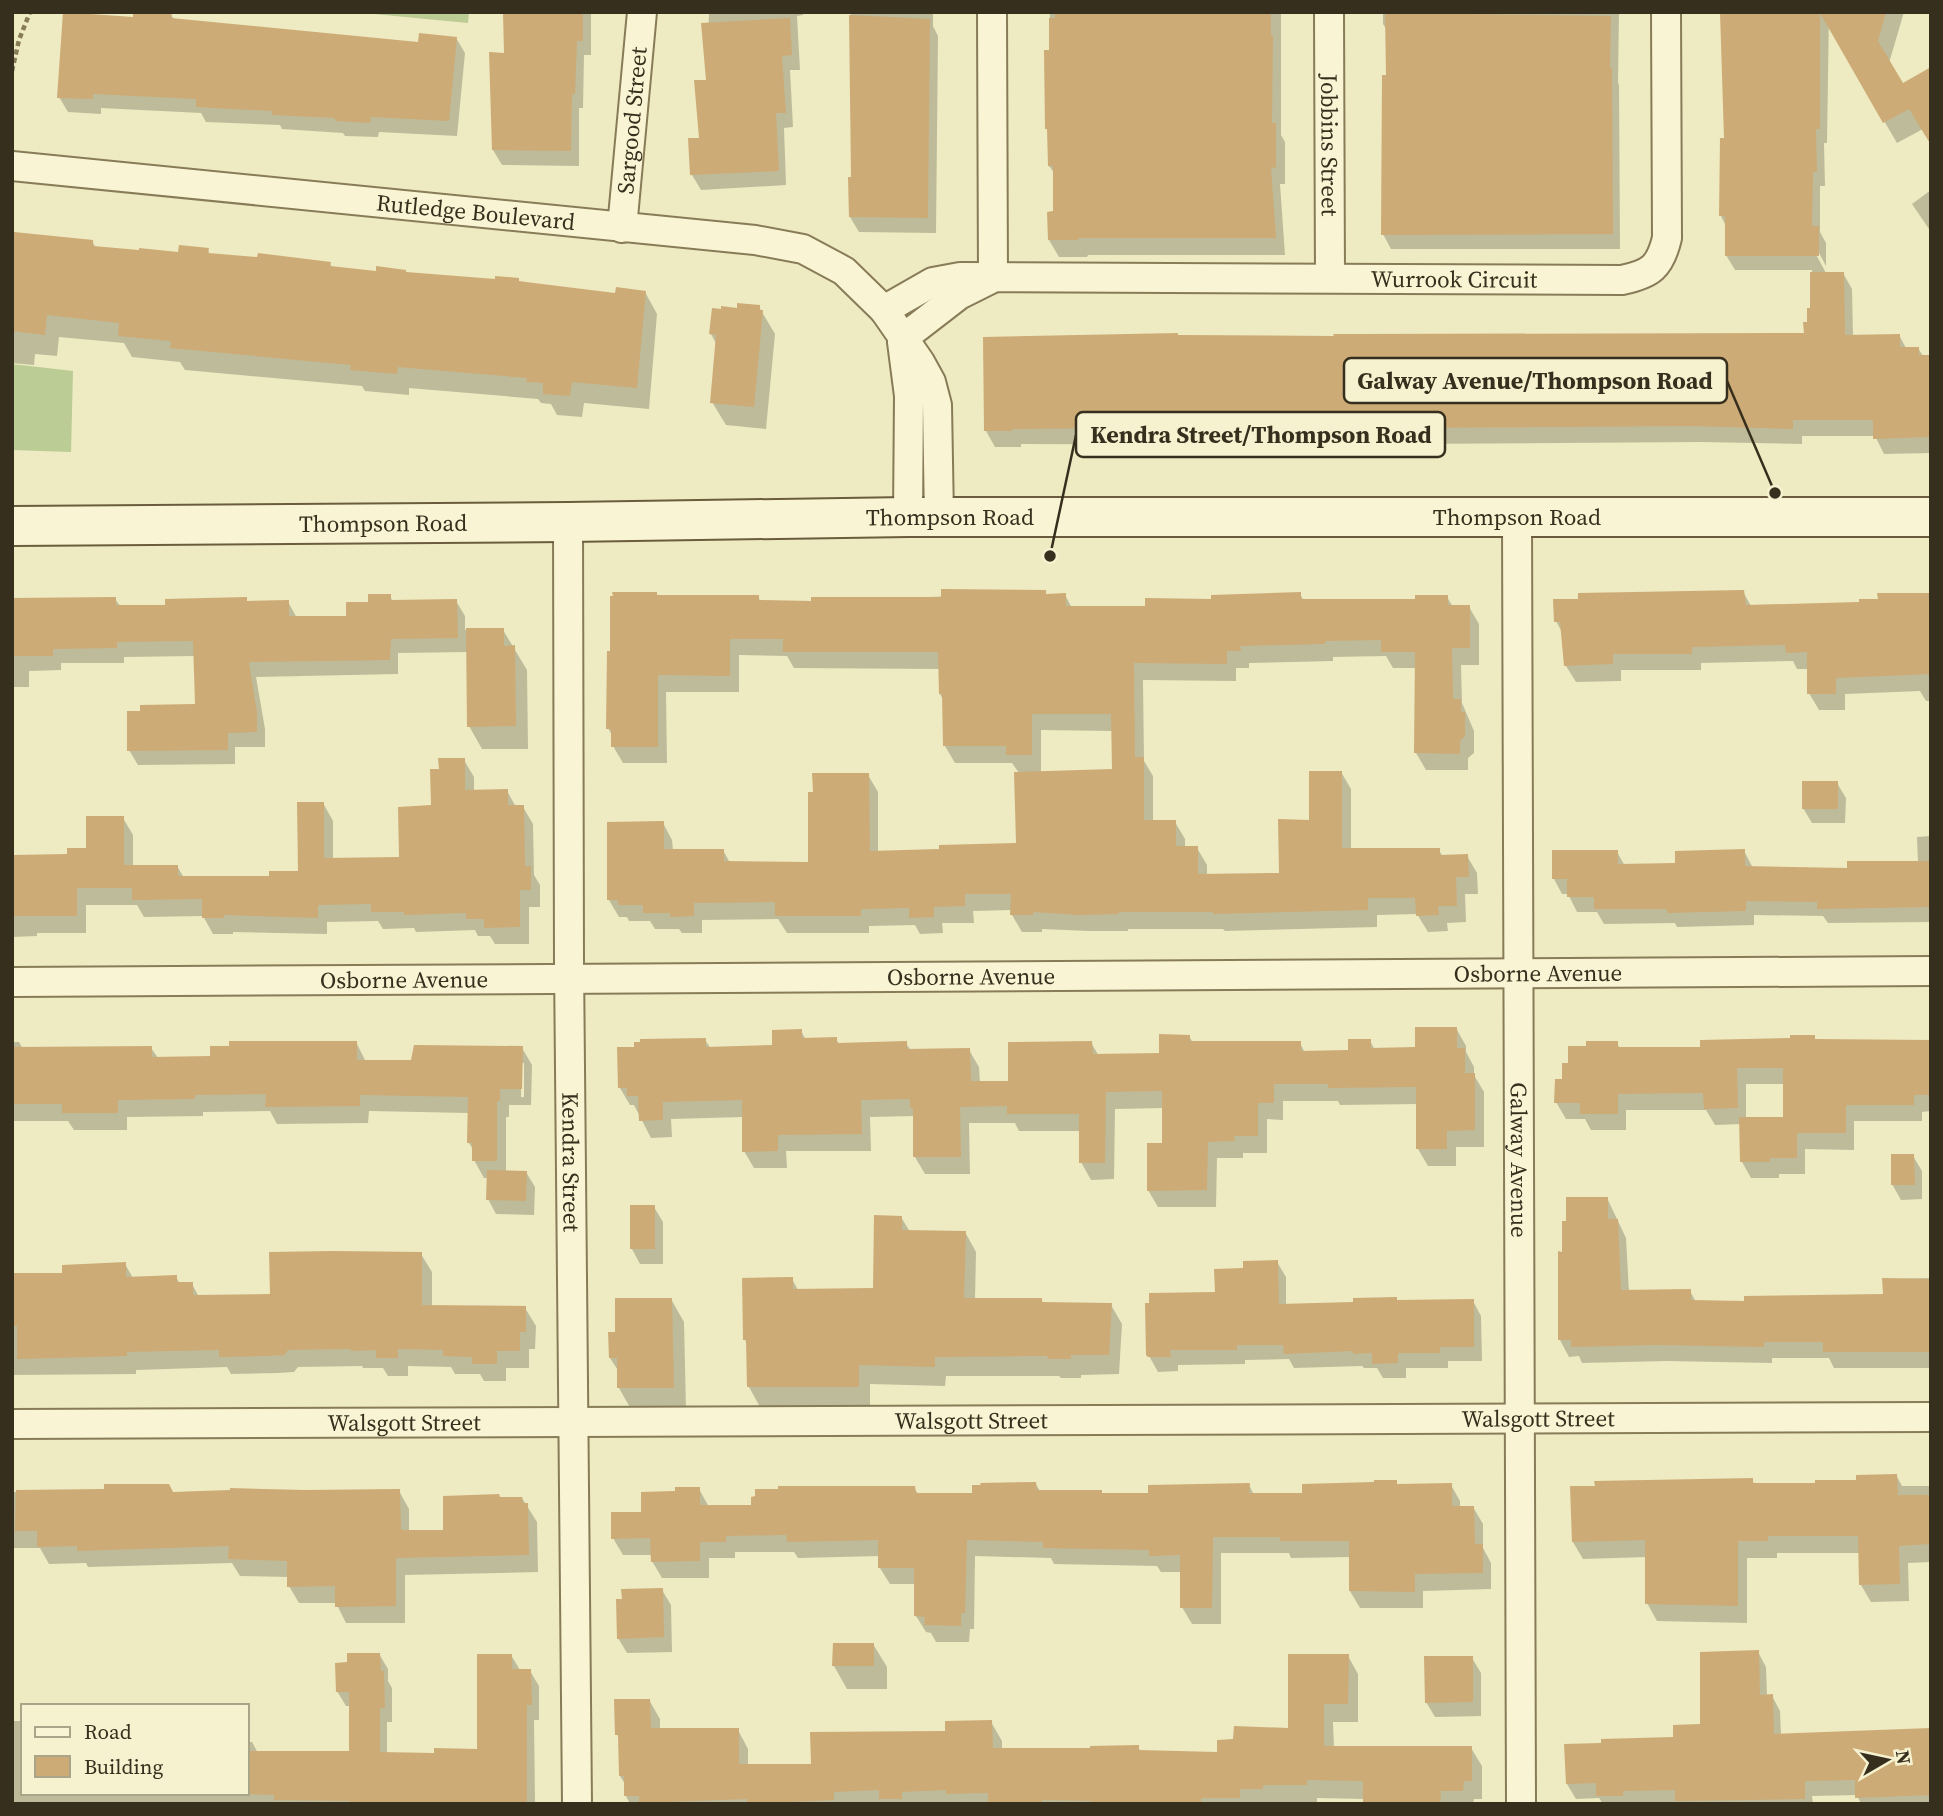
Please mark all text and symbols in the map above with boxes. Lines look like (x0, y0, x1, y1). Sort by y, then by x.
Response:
street label: Sargood Street (609, 45, 655, 195)
street label: Jobbins Street (1313, 73, 1346, 217)
street label: Rutledge Boulevard (375, 186, 577, 238)
street label: Wurrook Circuit (1371, 263, 1538, 296)
callout: Galway Avenue/Thompson Road (1344, 358, 1727, 403)
text: Galway Avenue/Thompson Road (1357, 364, 1713, 397)
callout: Kendra Street/Thompson Road (1076, 412, 1445, 457)
text: Kendra Street/Thompson Road (1090, 418, 1432, 451)
street label: Thompson Road (866, 501, 1034, 534)
street label: Thompson Road (1433, 501, 1601, 533)
street label: Thompson Road (299, 507, 467, 540)
street label: Osborne Avenue (1454, 957, 1622, 990)
street label: Osborne Avenue (887, 960, 1055, 993)
street label: Osborne Avenue (320, 963, 488, 996)
street label: Galway Avenue (1503, 1082, 1535, 1238)
street label: Kendra Street (554, 1092, 588, 1232)
street label: Walsgott Street (1461, 1402, 1615, 1435)
street label: Walsgott Street (894, 1404, 1048, 1437)
street label: Walsgott Street (327, 1406, 481, 1439)
legend (21, 1704, 248, 1795)
text: Road (84, 1717, 132, 1746)
north arrow (1852, 1725, 1922, 1795)
text: N (1890, 1748, 1918, 1766)
text: Building (84, 1752, 163, 1781)

